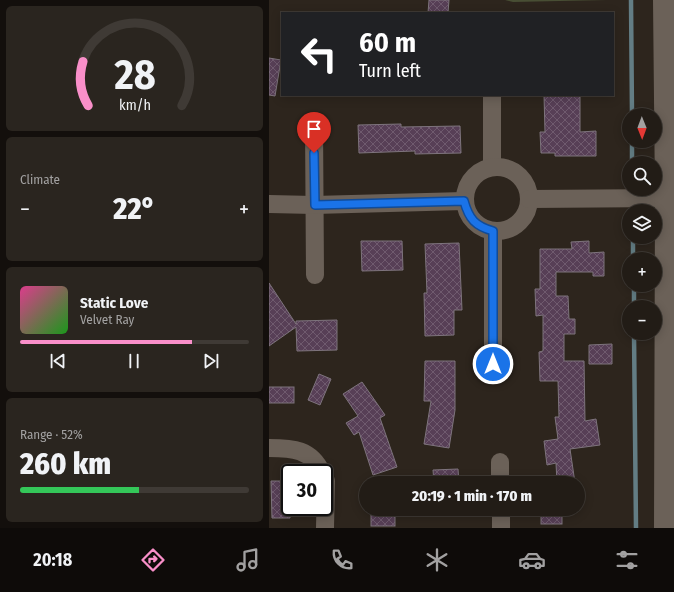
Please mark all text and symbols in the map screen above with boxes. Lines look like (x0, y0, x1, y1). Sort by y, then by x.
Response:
text: 60 m (359, 26, 416, 59)
icon: left (293, 28, 345, 80)
text: 28 (113, 50, 155, 100)
text: Turn left (359, 60, 421, 82)
text: km/h (119, 97, 150, 114)
north arrow (622, 108, 662, 148)
map controls (622, 108, 662, 340)
pin (297, 112, 331, 153)
icon: arrive (303, 118, 325, 140)
button: search (622, 156, 662, 196)
text: Climate (20, 172, 60, 187)
text: 22° (113, 191, 156, 227)
text: − (20, 196, 30, 223)
text: + (239, 196, 249, 223)
button: layers (622, 204, 662, 244)
button: + (622, 252, 662, 292)
text: Static Love (80, 294, 148, 312)
button: − (622, 300, 662, 340)
text: Velvet Ray (80, 312, 134, 327)
position arrow (472, 343, 514, 385)
icon: previous (47, 350, 69, 372)
icon: pause (123, 350, 145, 372)
icon: next (200, 350, 222, 372)
text: Range · 52% (20, 427, 83, 442)
text: 260 km (20, 446, 111, 482)
speed limit sign: 30 (281, 464, 333, 516)
text: 20:19 · 1 min · 170 m (412, 487, 532, 505)
icon: directions (139, 546, 167, 574)
icon: music (234, 546, 262, 574)
icon: phone (328, 546, 356, 574)
icon: climate (423, 546, 451, 574)
icon: car (518, 546, 546, 574)
icon: filters (613, 546, 641, 574)
text: 20:18 (33, 549, 72, 571)

